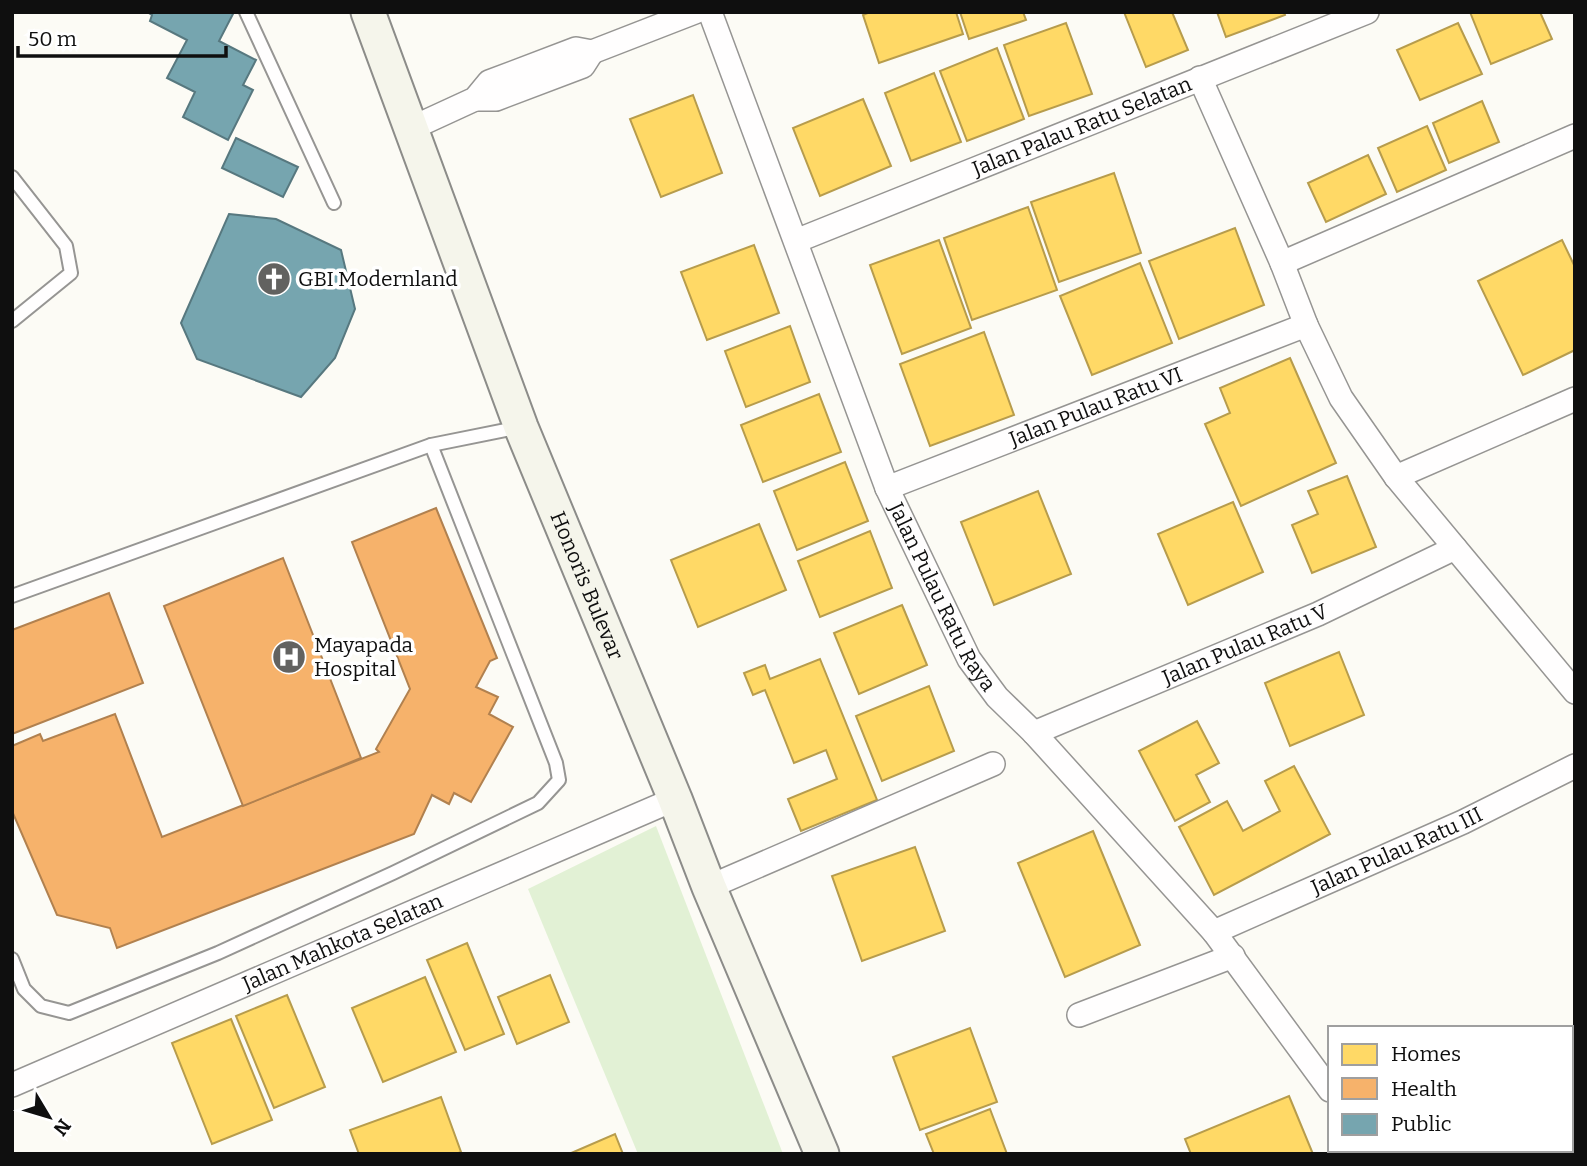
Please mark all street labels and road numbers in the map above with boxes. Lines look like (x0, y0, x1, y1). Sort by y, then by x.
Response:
street label: Jalan Palau Ratu Selatan (968, 71, 1195, 182)
street label: Jalan Pulau Ratu VI (1004, 361, 1186, 453)
street label: Jalan Pulau Ratu Raya (882, 497, 1002, 697)
street label: Honoris Bulevar (544, 508, 629, 664)
street label: Jalan Pulau Ratu V (1158, 598, 1333, 691)
street label: Jalan Pulau Ratu III (1306, 801, 1487, 901)
street label: Jalan Mahkota Selatan (238, 888, 447, 997)

